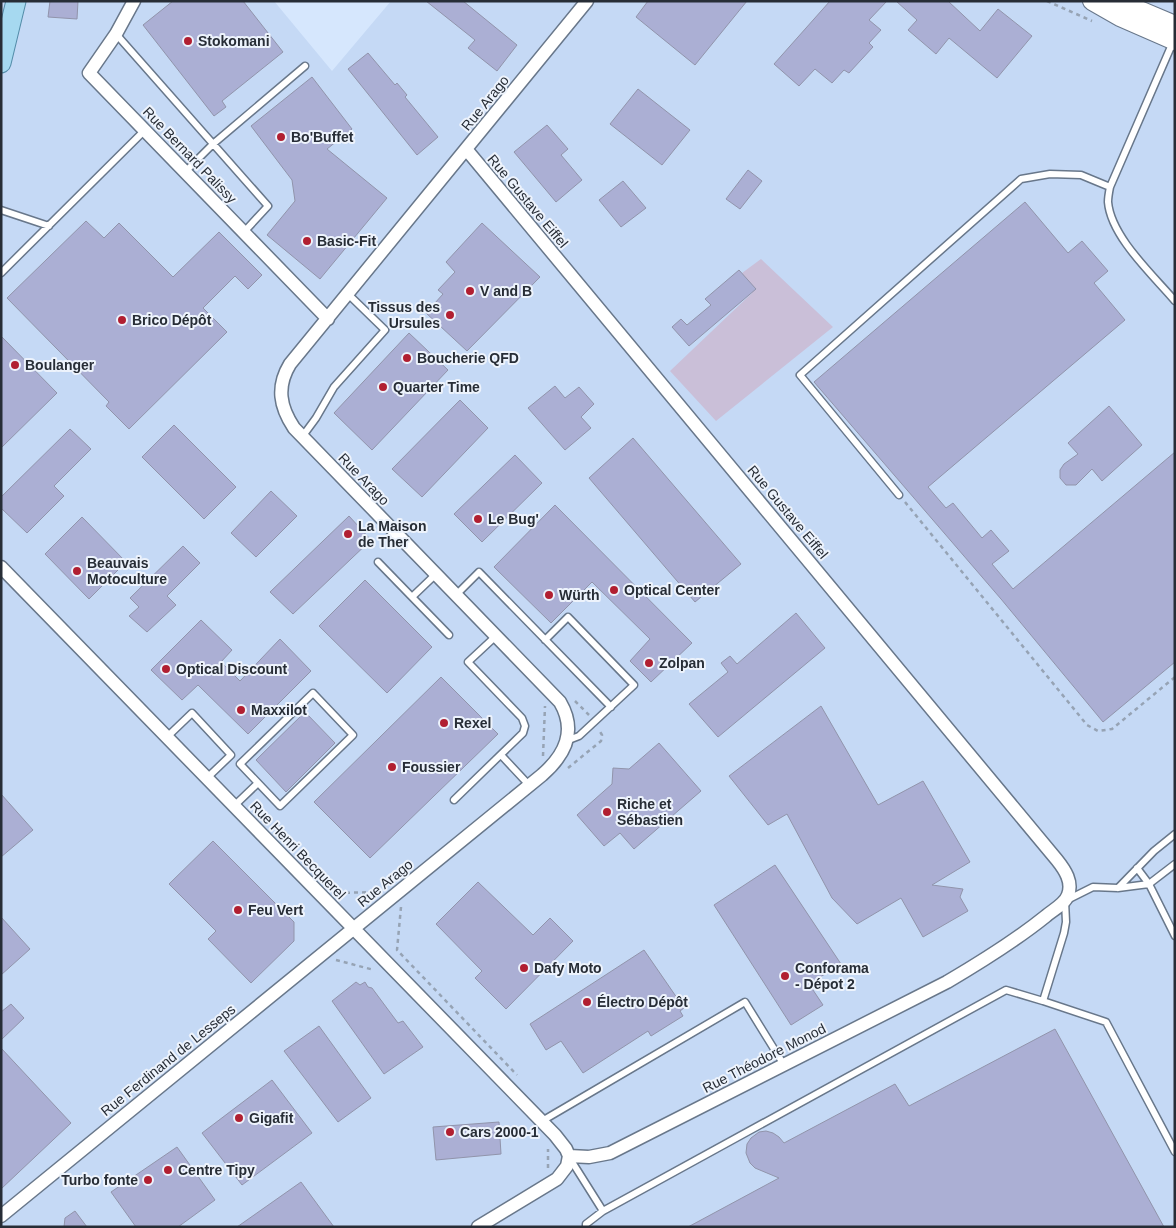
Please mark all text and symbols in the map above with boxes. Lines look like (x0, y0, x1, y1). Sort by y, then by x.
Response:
place label: Stokomani (198, 33, 270, 49)
marker: Stokomani (182, 35, 194, 47)
street label: Rue Arago (458, 72, 512, 134)
street label: Rue Bernard Palissy (140, 104, 240, 206)
place label: Bo'Buffet (291, 129, 354, 145)
marker: Bo'Buffet (275, 131, 287, 143)
street label: Rue Gustave Eiffel (484, 151, 572, 251)
place label: Basic-Fit (317, 233, 376, 249)
marker: Basic-Fit (301, 235, 313, 247)
place label: V and B (480, 283, 532, 299)
marker: V and B (464, 285, 476, 297)
place label: Tissus des Ursules (368, 299, 440, 331)
marker: Tissus des Ursules (444, 309, 456, 321)
place label: Brico Dépôt (132, 312, 212, 328)
marker: Brico Dépôt (116, 314, 128, 326)
place label: Boucherie QFD (417, 350, 519, 366)
marker: Boucherie QFD (401, 352, 413, 364)
place label: Boulanger (25, 357, 95, 373)
marker: Boulanger (9, 359, 21, 371)
place label: Quarter Time (393, 379, 480, 395)
marker: Quarter Time (377, 381, 389, 393)
street label: Rue Arago (335, 450, 393, 509)
street label: Rue Gustave Eiffel (744, 462, 832, 562)
place label: Le Bug' (488, 511, 539, 527)
marker: Le Bug' (472, 513, 484, 525)
place label: La Maison de Ther (358, 518, 426, 550)
marker: La Maison de Ther (342, 528, 354, 540)
place label: Beauvais Motoculture (87, 555, 167, 587)
marker: Beauvais Motoculture (71, 565, 83, 577)
place label: Optical Center (624, 582, 720, 598)
marker: Optical Center (608, 584, 620, 596)
place label: Würth (559, 587, 599, 603)
marker: Würth (543, 589, 555, 601)
place label: Zolpan (659, 655, 705, 671)
marker: Zolpan (643, 657, 655, 669)
place label: Optical Discount (176, 661, 288, 677)
marker: Optical Discount (160, 663, 172, 675)
place label: Maxxilot (251, 702, 307, 718)
marker: Maxxilot (235, 704, 247, 716)
place label: Rexel (454, 715, 491, 731)
marker: Rexel (438, 717, 450, 729)
place label: Foussier (402, 759, 461, 775)
marker: Foussier (386, 761, 398, 773)
place label: Riche et Sébastien (617, 796, 683, 828)
street label: Rue Henri Becquerel (247, 798, 349, 902)
marker: Riche et Sébastien (601, 806, 613, 818)
street label: Rue Arago (354, 856, 416, 910)
place label: Feu Vert (248, 902, 304, 918)
marker: Feu Vert (232, 904, 244, 916)
place label: Dafy Moto (534, 960, 602, 976)
place label: Conforama - Dépot 2 (795, 960, 869, 992)
marker: Dafy Moto (518, 962, 530, 974)
marker: Conforama - Dépot 2 (779, 970, 791, 982)
place label: Électro Dépôt (597, 994, 688, 1010)
marker: Électro Dépôt (581, 996, 593, 1008)
street label: Rue Ferdinand de Lesseps (98, 1001, 238, 1119)
street label: Rue Théodore Monod (700, 1020, 828, 1096)
place label: Gigafit (249, 1110, 294, 1126)
marker: Gigafit (233, 1112, 245, 1124)
place label: Cars 2000-1 (460, 1124, 539, 1140)
marker: Cars 2000-1 (444, 1126, 456, 1138)
place label: Centre Tipy (178, 1162, 255, 1178)
marker: Centre Tipy (162, 1164, 174, 1176)
place label: Turbo fonte (61, 1172, 138, 1188)
marker: Turbo fonte (142, 1174, 154, 1186)

